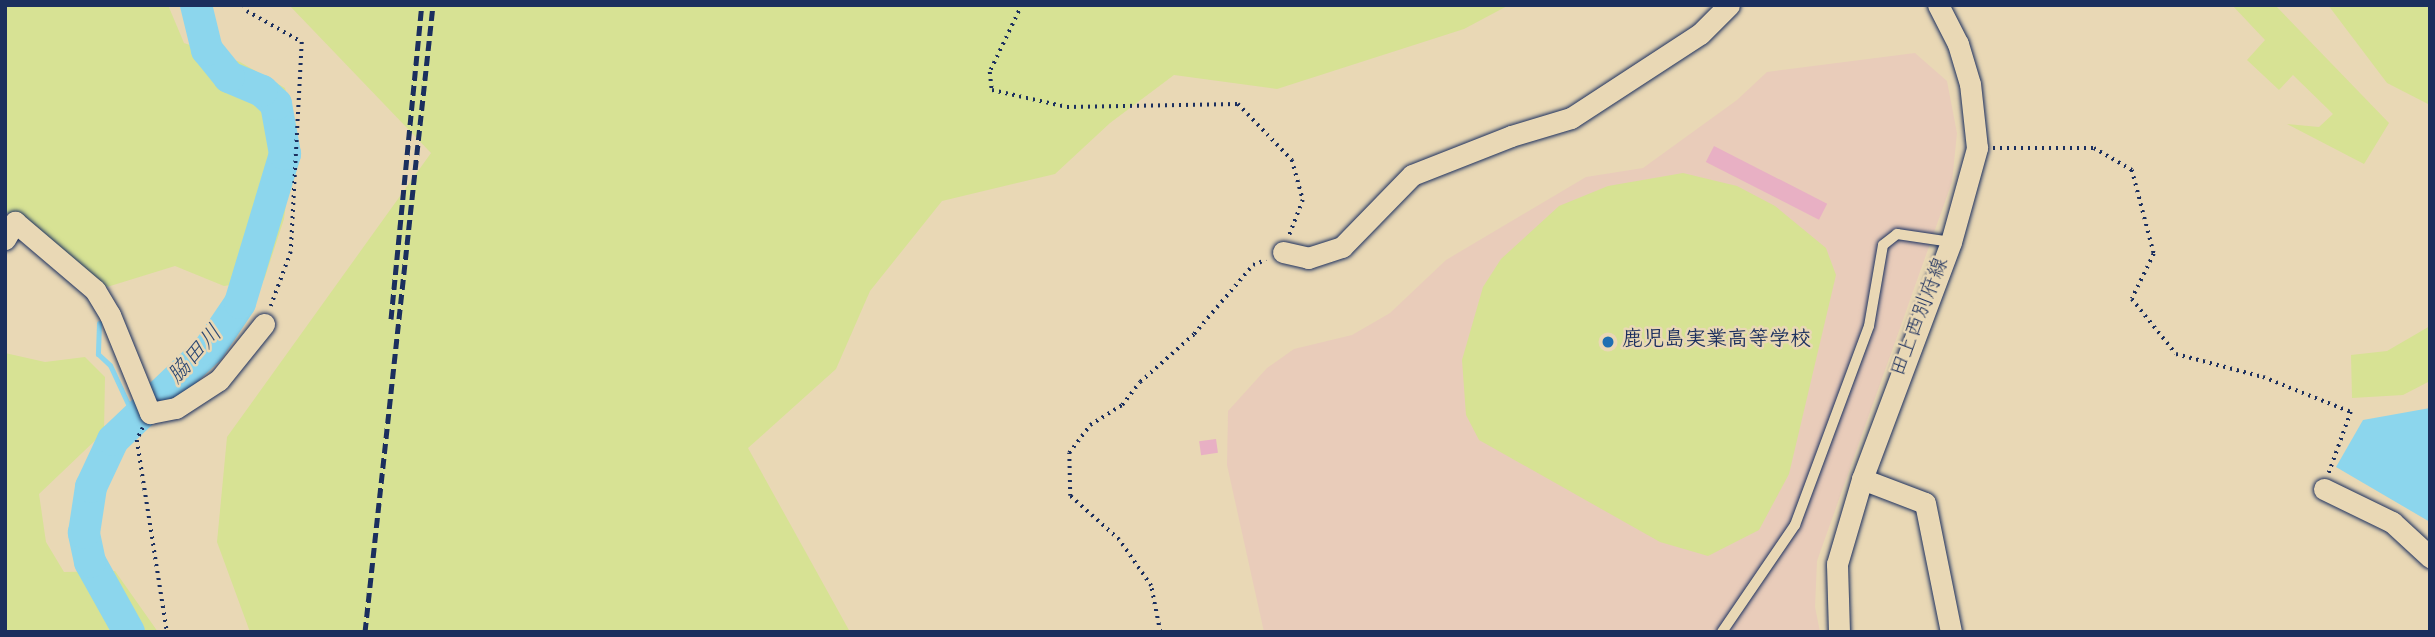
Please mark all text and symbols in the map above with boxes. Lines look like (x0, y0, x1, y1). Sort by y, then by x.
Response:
street label: 田上西別府線 (1888, 255, 1956, 381)
water label: 脇田川 (164, 321, 230, 391)
place label: 鹿児島実業高等学校 (1622, 329, 1811, 355)
marker: 鹿児島実業高等学校 (1600, 334, 1616, 350)

